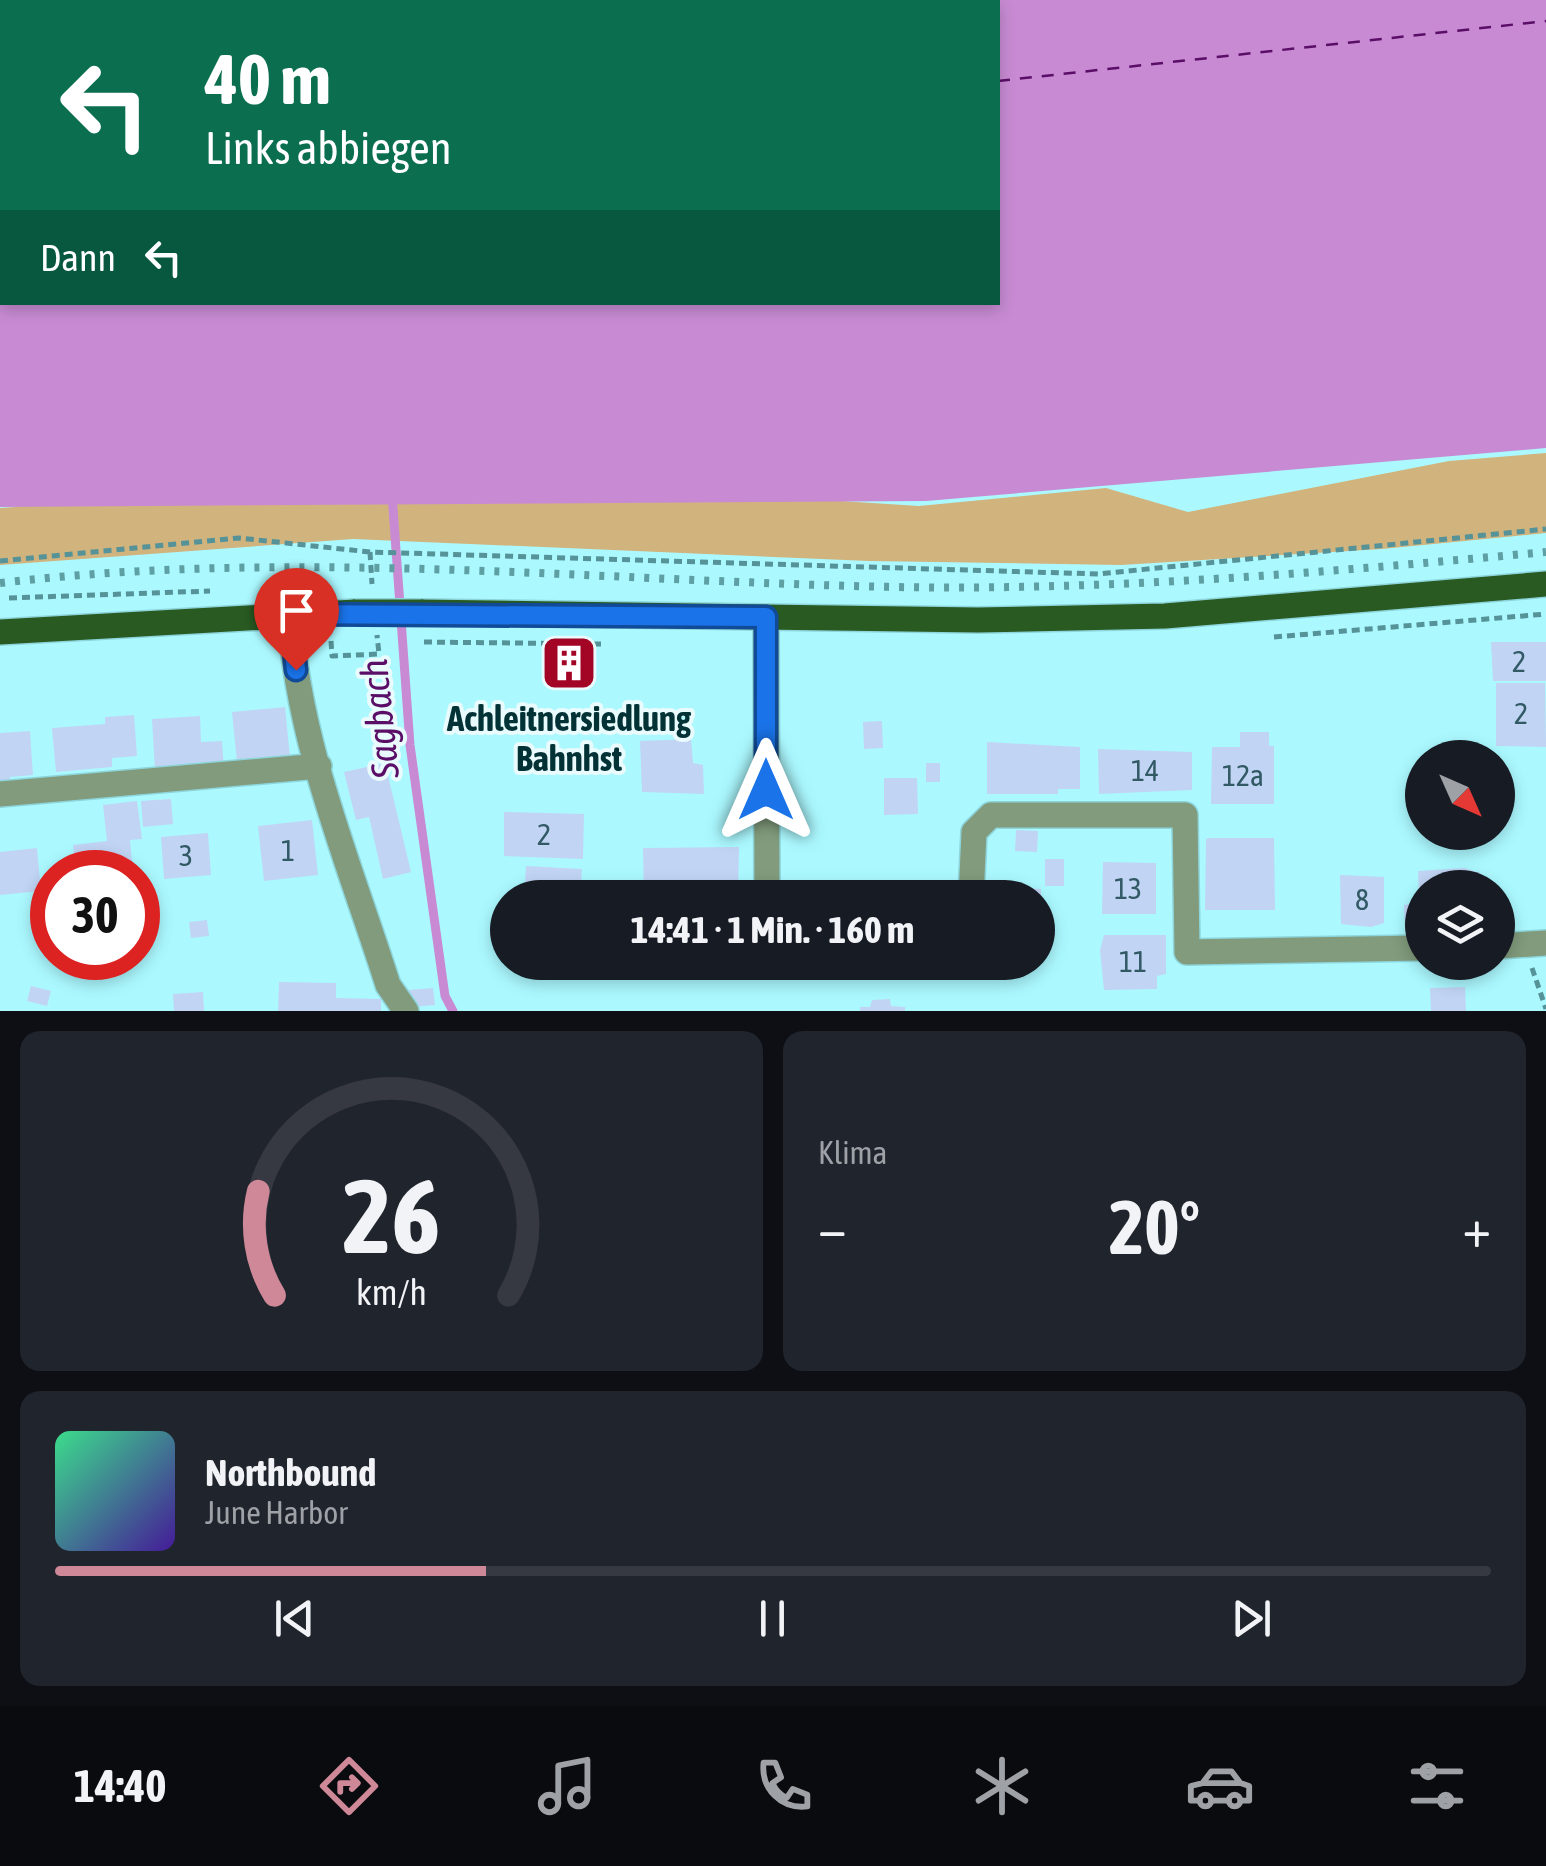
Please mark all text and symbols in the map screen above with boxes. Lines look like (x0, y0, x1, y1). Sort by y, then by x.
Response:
text: 40 m (205, 39, 331, 119)
icon: left (40, 40, 170, 170)
text: Links abbiegen (205, 122, 452, 174)
icon: left (136, 230, 191, 285)
text: Dann (40, 236, 116, 279)
pin (254, 568, 339, 671)
icon: arrive (269, 583, 324, 638)
building icon: Achleitnersiedlung Bahnhst (539, 633, 599, 693)
house number: 2 (1512, 644, 1526, 678)
water label: Sagbach (352, 657, 407, 782)
house number: 2 (1514, 696, 1528, 730)
place label: Achleitnersiedlung Bahnhst (446, 698, 692, 778)
position arrow (714, 738, 818, 842)
north arrow (1405, 740, 1515, 850)
map controls (1405, 740, 1515, 980)
house number: 14 (1131, 753, 1159, 787)
house number: 12a (1222, 758, 1264, 792)
house number: 2 (537, 817, 551, 851)
house number: 1 (281, 833, 295, 867)
house number: 3 (179, 838, 193, 872)
speed limit sign: 30 (30, 850, 160, 980)
button: layers (1405, 870, 1515, 980)
house number: 13 (1114, 871, 1142, 905)
house number: 8 (1355, 882, 1369, 916)
text: 14:41 · 1 Min. · 160 m (631, 908, 914, 951)
house number: 11 (1119, 944, 1147, 978)
text: Klima (818, 1134, 887, 1171)
text: 26 (343, 1156, 440, 1275)
text: 20° (1109, 1184, 1200, 1270)
text: − (818, 1196, 847, 1259)
text: + (1462, 1196, 1491, 1259)
text: km/h (356, 1272, 427, 1313)
text: Northbound (205, 1451, 376, 1494)
text: June Harbor (205, 1494, 348, 1531)
icon: previous (267, 1591, 322, 1646)
icon: pause (745, 1591, 800, 1646)
icon: next (1224, 1591, 1279, 1646)
icon: directions (314, 1751, 384, 1821)
icon: music (532, 1751, 602, 1821)
icon: phone (749, 1751, 819, 1821)
icon: climate (967, 1751, 1037, 1821)
icon: car (1185, 1751, 1255, 1821)
icon: filters (1402, 1751, 1472, 1821)
text: 14:40 (74, 1760, 166, 1812)

